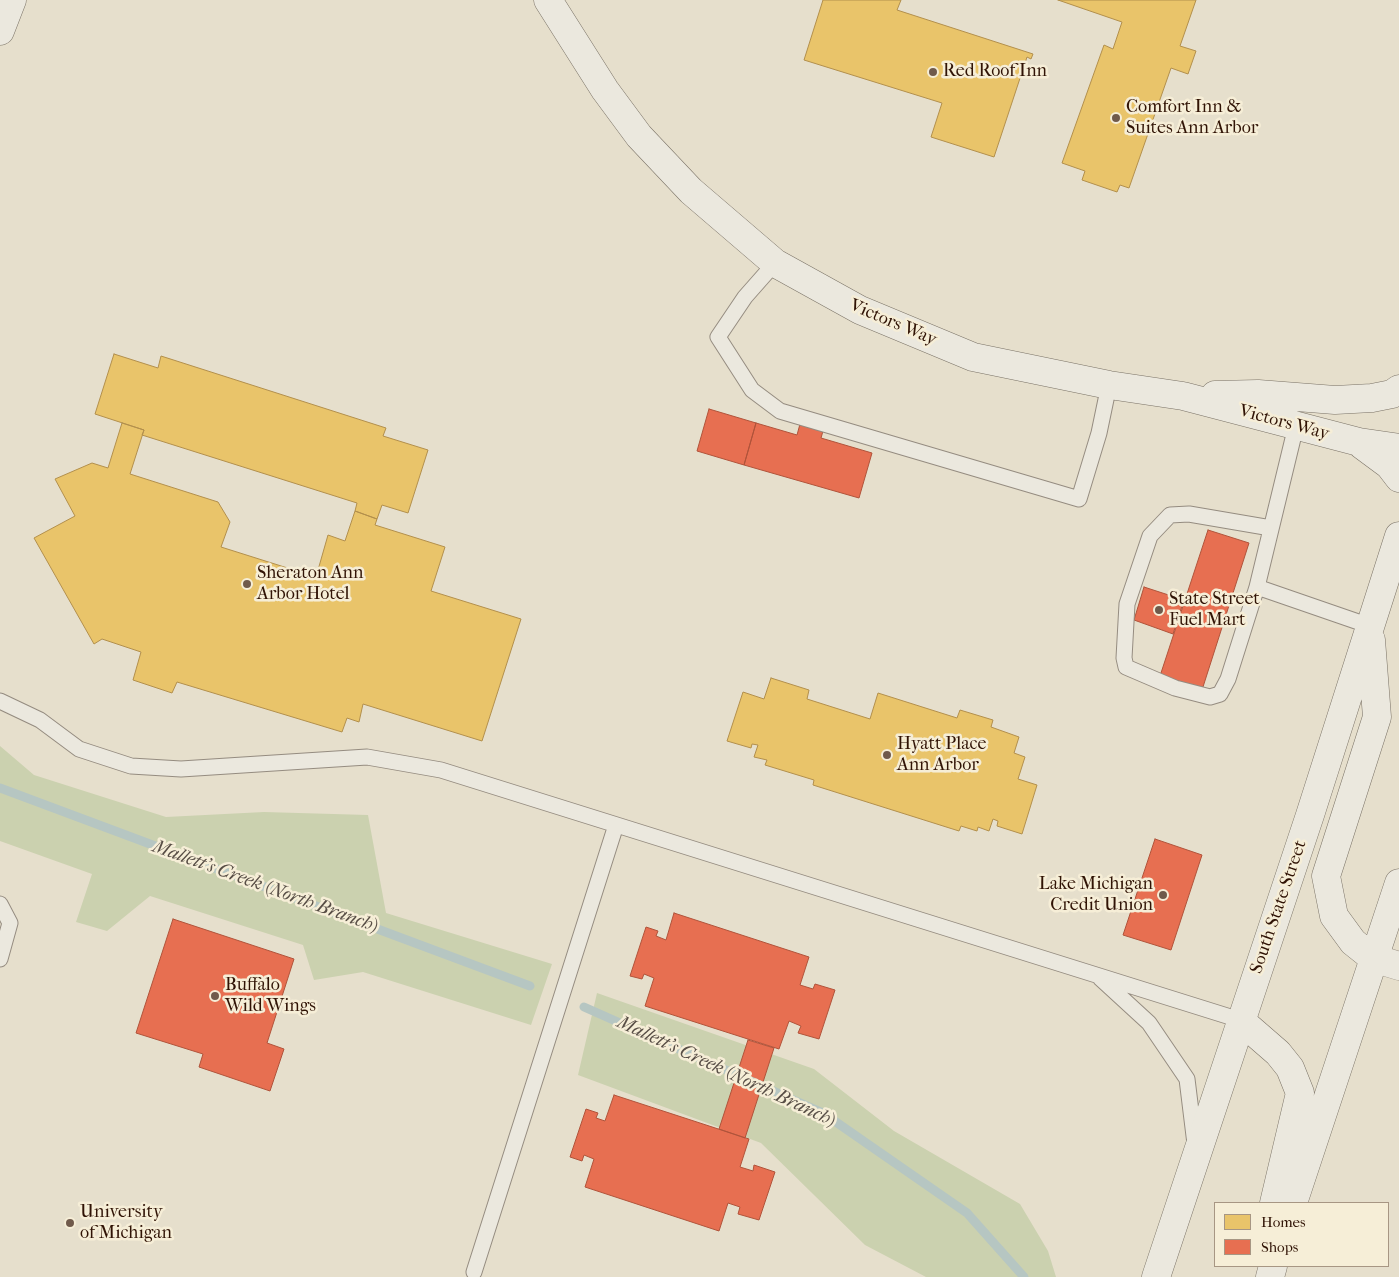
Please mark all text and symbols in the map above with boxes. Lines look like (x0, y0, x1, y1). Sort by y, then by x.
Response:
place label: Red Roof Inn (943, 61, 1047, 83)
marker: Red Roof Inn (927, 66, 939, 78)
place label: Comfort Inn & Suites Ann Arbor (1126, 97, 1258, 140)
marker: Comfort Inn & Suites Ann Arbor (1110, 112, 1122, 124)
street label: Victors Way (846, 295, 940, 351)
street label: Victors Way (1237, 401, 1331, 445)
place label: Sheraton Ann Arbor Hotel (257, 563, 364, 606)
marker: Sheraton Ann Arbor Hotel (241, 578, 253, 590)
place label: State Street Fuel Mart (1169, 589, 1260, 632)
marker: State Street Fuel Mart (1153, 604, 1165, 616)
place label: Hyatt Place Ann Arbor (897, 734, 986, 776)
marker: Hyatt Place Ann Arbor (881, 749, 893, 761)
water label: Mallett's Creek (North Branch) (149, 836, 381, 938)
street label: South State Street (1246, 838, 1312, 976)
place label: Lake Michigan Credit Union (1039, 874, 1153, 916)
marker: Lake Michigan Credit Union (1157, 889, 1169, 901)
place label: Buffalo Wild Wings (225, 975, 316, 1018)
marker: Buffalo Wild Wings (209, 990, 221, 1002)
water label: Mallett's Creek (North Branch) (613, 1011, 839, 1133)
place label: University of Michigan (80, 1202, 172, 1244)
legend (1214, 1202, 1389, 1267)
text: Homes (1261, 1213, 1306, 1231)
marker: University of Michigan (64, 1217, 76, 1229)
text: Shops (1261, 1238, 1298, 1256)

